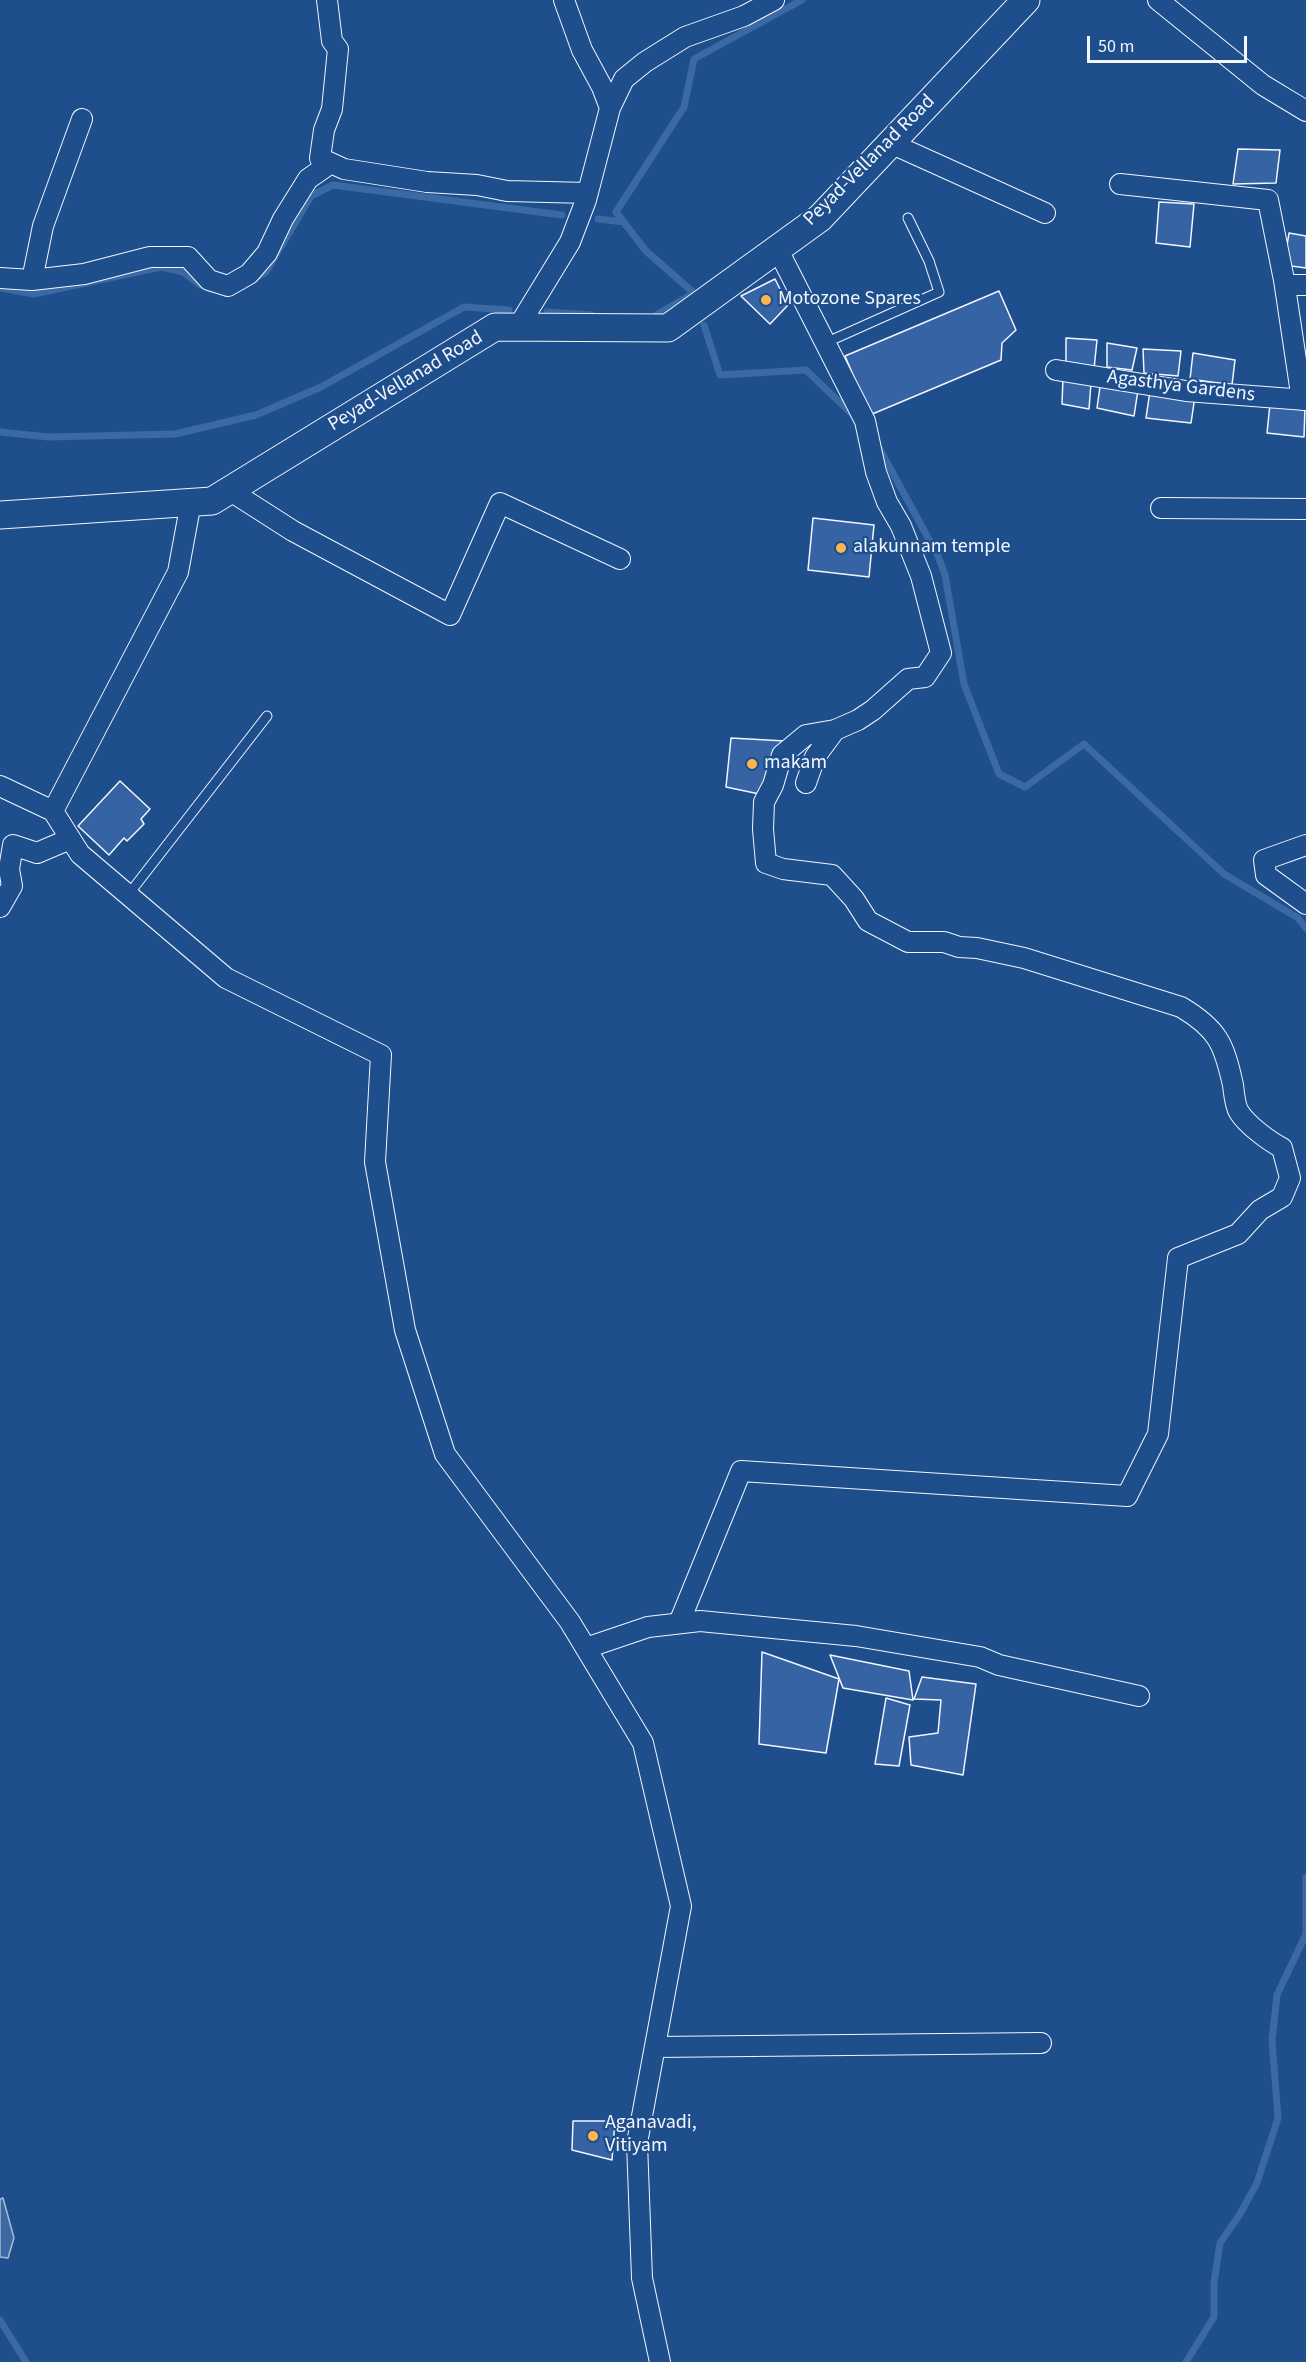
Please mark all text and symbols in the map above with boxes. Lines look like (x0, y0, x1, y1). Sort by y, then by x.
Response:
scale bar (1090, 24, 1250, 62)
text: 50 m (1098, 34, 1134, 59)
street label: Peyad-Vellanad Road (799, 90, 941, 232)
place label: Motozone Spares (778, 288, 921, 312)
marker: Motozone Spares (759, 293, 773, 307)
street label: Peyad-Vellanad Road (324, 326, 488, 438)
street label: Agasthya Gardens (1106, 366, 1256, 408)
place label: alakunnam temple (853, 536, 1010, 560)
marker: alakunnam temple (834, 541, 848, 555)
place label: makam (764, 752, 827, 776)
marker: makam (745, 757, 759, 771)
place label: Aganavadi, Vitiyam (605, 2112, 697, 2159)
marker: Aganavadi, Vitiyam (586, 2129, 600, 2143)

